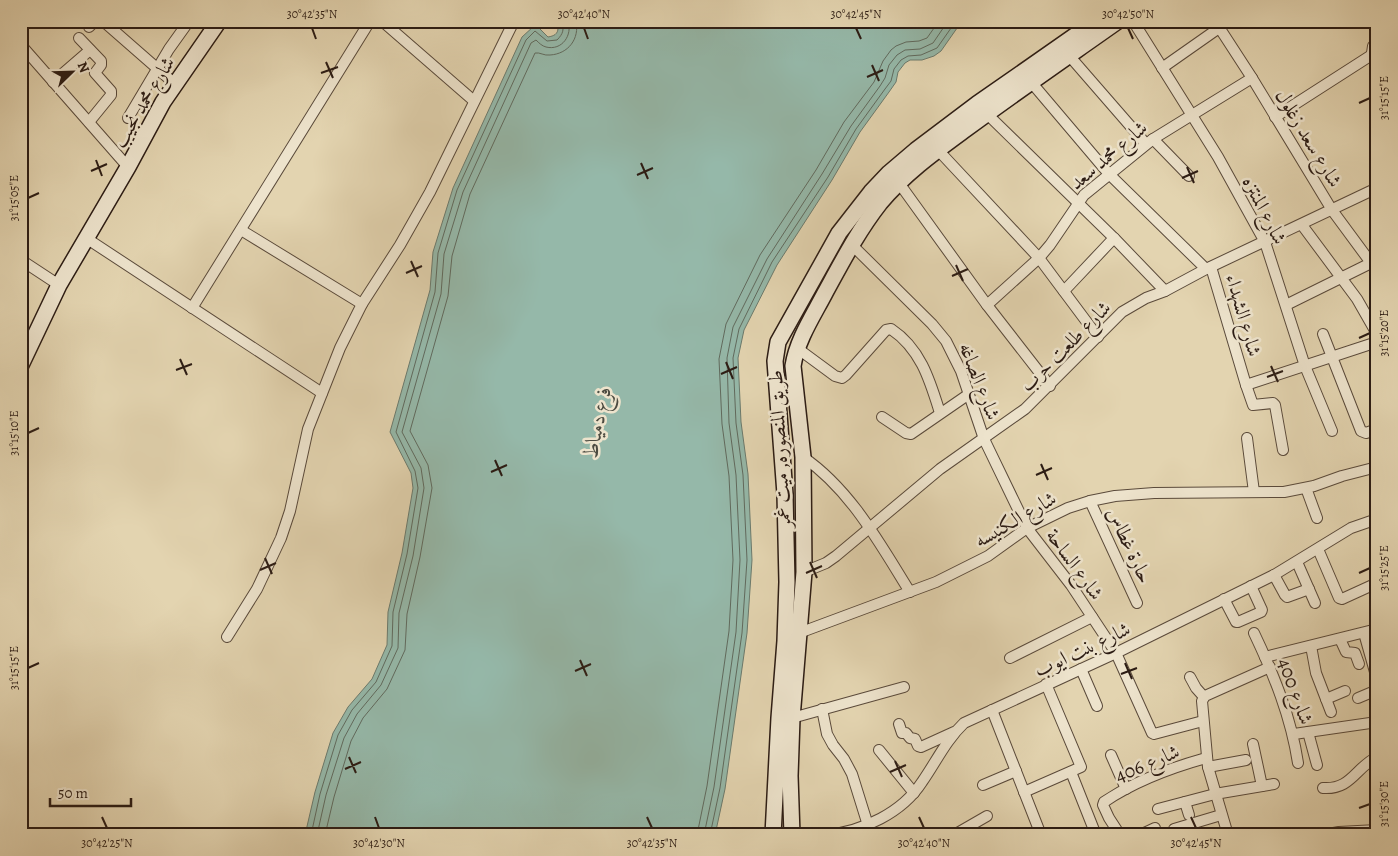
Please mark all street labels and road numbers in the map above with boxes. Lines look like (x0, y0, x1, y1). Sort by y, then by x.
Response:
street label: شارع محمد نجيب (106, 52, 185, 155)
street label: شارع سعد زغلول (1265, 84, 1348, 194)
street label: شارع محمد سعد (1063, 115, 1156, 199)
street label: شارع المنتزه (1232, 171, 1293, 251)
street label: شارع الشهداء (1215, 271, 1268, 361)
street label: شارع طلعت حرب (1014, 295, 1120, 401)
street label: شارع الصاغه (949, 339, 1007, 425)
street label: طريق المنصوره, ميت غمر (762, 369, 797, 531)
street label: شارع الكنيسه (969, 485, 1063, 557)
street label: حارة غطاس (1100, 503, 1159, 588)
street label: شارع الساحة (1036, 523, 1110, 608)
street label: شارع بنت ايوب (1030, 615, 1136, 687)
street label: شارع 400 (1267, 654, 1320, 730)
street label: شارع 406 (1111, 738, 1185, 793)

